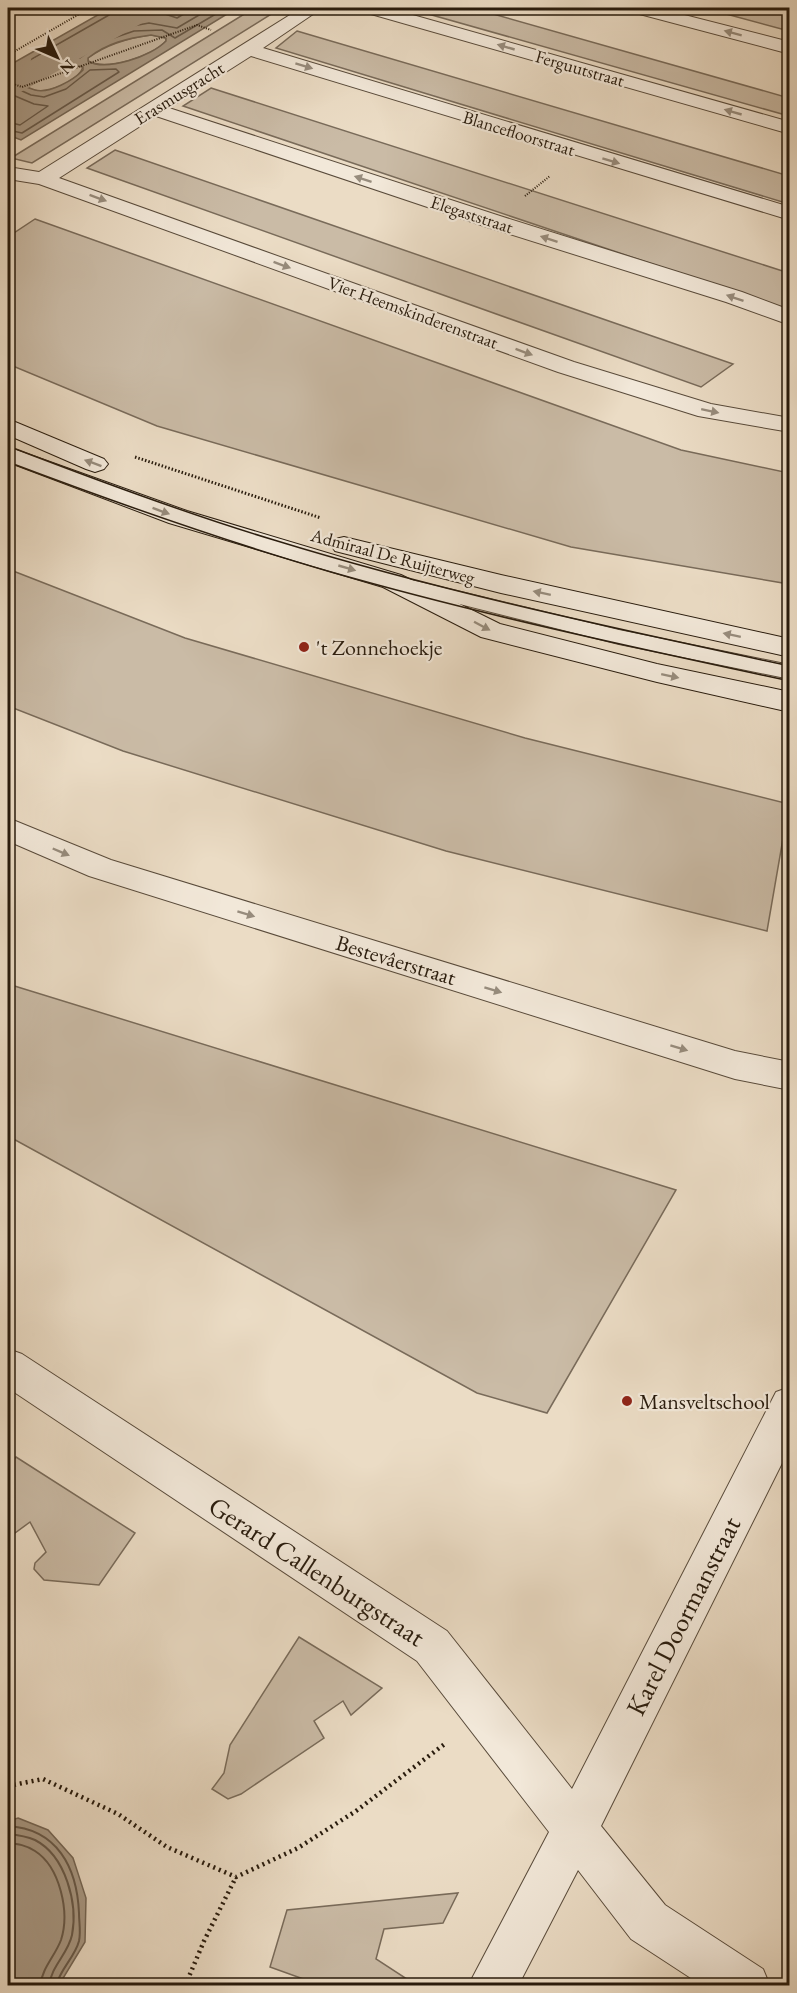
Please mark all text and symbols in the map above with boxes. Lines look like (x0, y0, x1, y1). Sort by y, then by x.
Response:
north arrow (27, 27, 87, 87)
one-way arrow (724, 28, 742, 37)
one-way arrow (496, 41, 515, 51)
street label: Ferguutstraat (533, 44, 628, 92)
text: N (55, 55, 79, 79)
street label: Erasmusgracht (130, 56, 229, 130)
one-way arrow (295, 62, 313, 71)
street label: Blancefloorstraat (460, 105, 578, 161)
one-way arrow (724, 107, 742, 116)
one-way arrow (602, 157, 620, 166)
one-way arrow (354, 173, 372, 183)
street label: Elegaststraat (428, 190, 517, 238)
one-way arrow (89, 194, 107, 204)
one-way arrow (540, 234, 558, 243)
one-way arrow (273, 260, 291, 270)
street label: Vier Heemskinderenstraat (325, 270, 502, 354)
one-way arrow (726, 292, 744, 302)
one-way arrow (516, 348, 534, 358)
one-way arrow (701, 407, 720, 416)
one-way arrow (84, 458, 102, 468)
one-way arrow (152, 506, 170, 516)
street label: Admiraal De Ruijterweg (308, 523, 478, 589)
one-way arrow (338, 564, 356, 573)
one-way arrow (533, 588, 551, 598)
one-way arrow (474, 621, 491, 631)
one-way arrow (723, 630, 742, 640)
place label: 't Zonnehoekje (316, 633, 443, 662)
marker: 't Zonnehoekje (297, 640, 311, 654)
one-way arrow (661, 672, 680, 681)
one-way arrow (53, 847, 71, 857)
one-way arrow (237, 909, 255, 919)
street label: Bestevâerstraat (332, 928, 460, 992)
one-way arrow (484, 986, 502, 995)
one-way arrow (670, 1043, 688, 1053)
place label: Mansveltschool (639, 1387, 770, 1416)
marker: Mansveltschool (620, 1394, 634, 1408)
street label: Gerard Callenburgstraat (202, 1488, 432, 1654)
street label: Karel Doormanstraat (618, 1510, 749, 1722)

